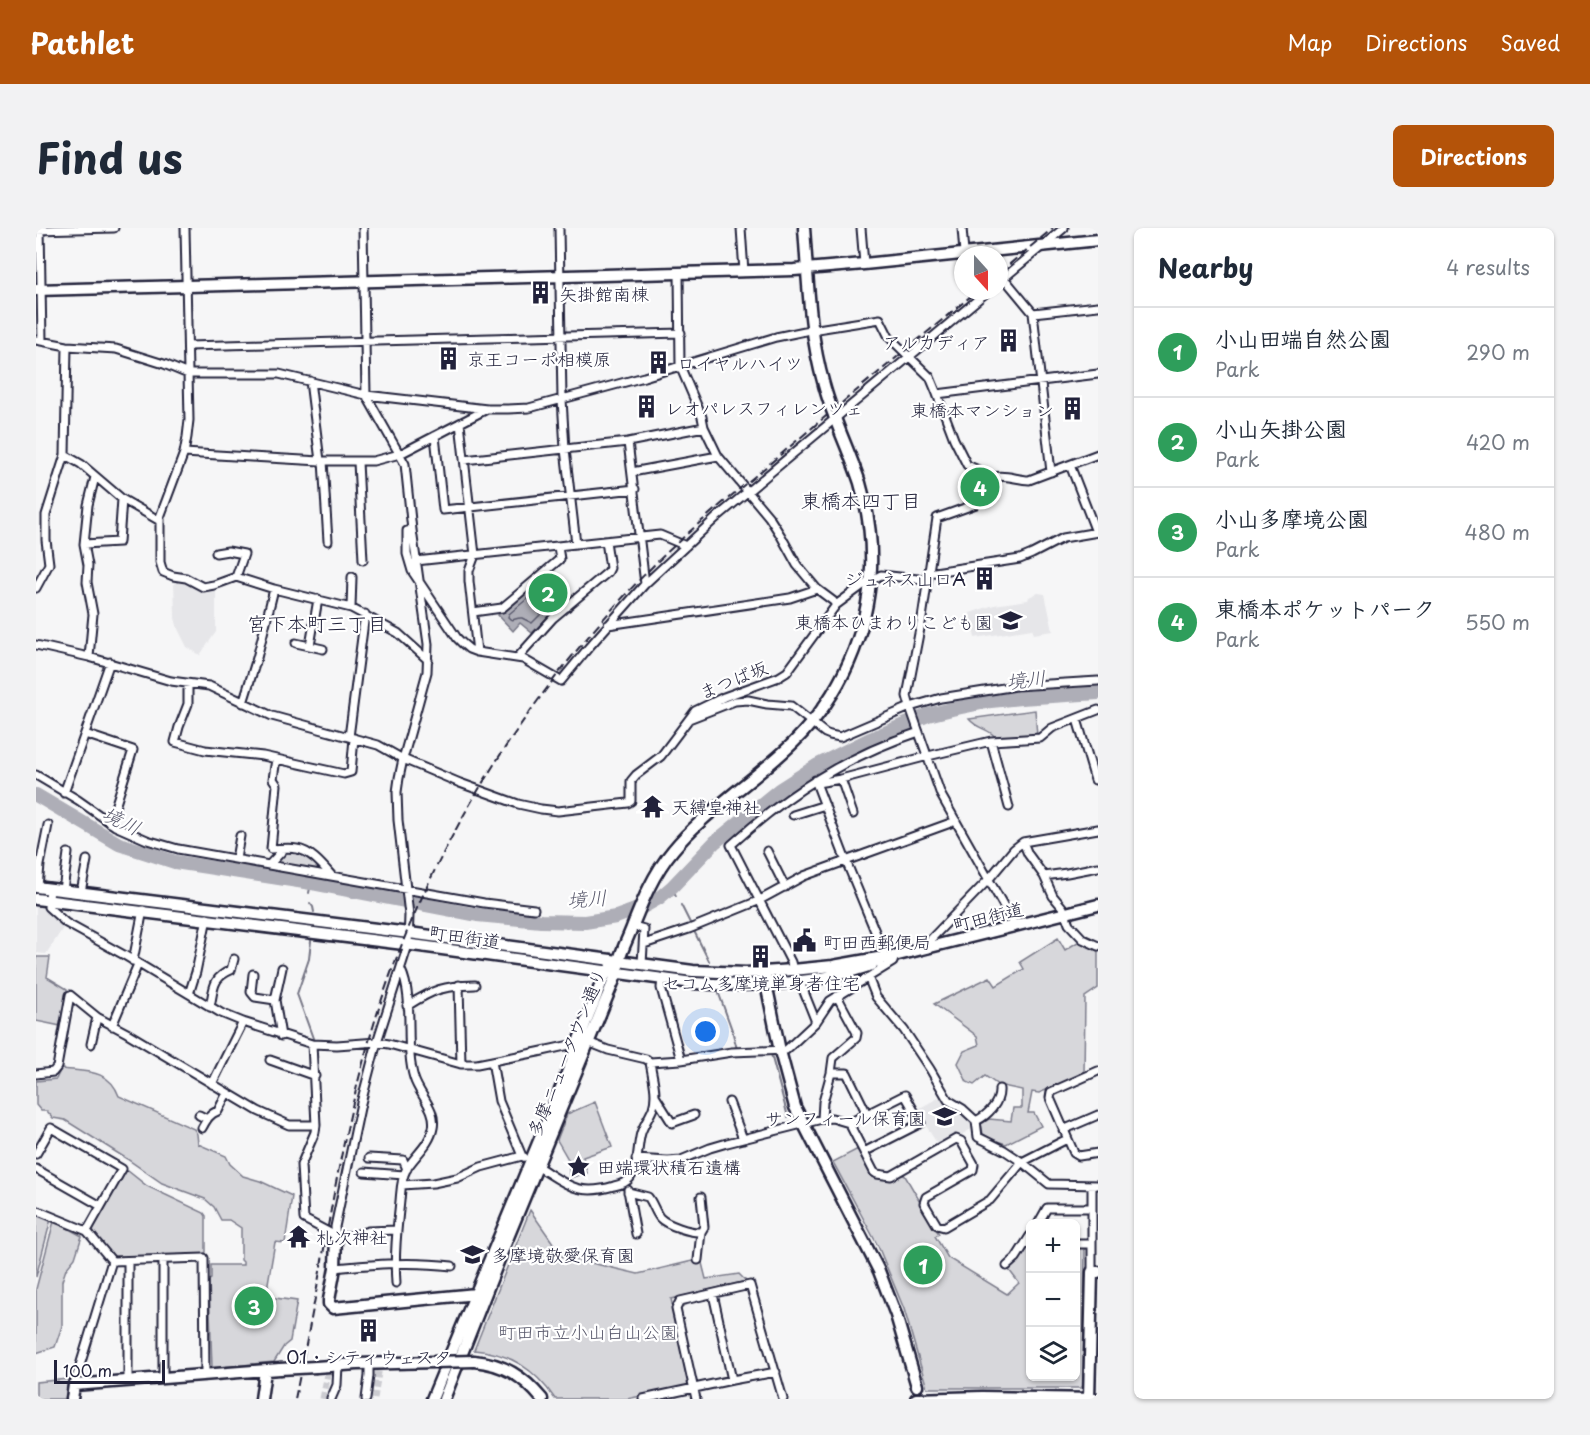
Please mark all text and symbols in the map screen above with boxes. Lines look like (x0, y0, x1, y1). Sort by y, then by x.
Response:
text: Pathlet (30, 21, 134, 64)
text: Map (1287, 26, 1332, 58)
text: Directions (1365, 26, 1467, 58)
text: Saved (1500, 26, 1560, 58)
text: Find us (36, 125, 183, 188)
button: Directions (1393, 125, 1554, 187)
north arrow (954, 246, 1008, 300)
text: Nearby (1158, 248, 1253, 287)
text: 4 results (1446, 252, 1530, 282)
building icon: 矢掛館南棟 (528, 280, 554, 306)
place label: 矢掛館南棟 (559, 280, 649, 307)
text: 小山田端自然公園 (1215, 321, 1391, 354)
place label: アルカディア (883, 328, 990, 355)
building icon: アルカディア (995, 328, 1021, 354)
text: 1 (1173, 337, 1182, 367)
text: 290 m (1466, 337, 1530, 367)
building icon: 京王コーポ相模原 (436, 345, 462, 371)
place label: 京王コーポ相模原 (467, 345, 611, 372)
building icon: ロイヤルハイツ (646, 349, 672, 375)
place label: ロイヤルハイツ (677, 349, 803, 376)
text: Park (1215, 354, 1260, 384)
building icon: レオパレスフィレンツェ (634, 394, 660, 420)
place label: レオパレスフィレンツェ (665, 394, 863, 421)
place label: 東橋本マンション (911, 396, 1054, 423)
building icon: 東橋本マンション (1059, 396, 1085, 422)
text: 小山矢掛公園 (1215, 411, 1347, 444)
text: 2 (1170, 427, 1185, 457)
text: 420 m (1466, 427, 1530, 457)
text: Park (1215, 444, 1260, 474)
pin: 4 (960, 464, 1000, 510)
district label: 東橋本四丁目 (801, 485, 921, 515)
text: 小山多摩境公園 (1215, 501, 1369, 534)
text: 3 (1171, 517, 1184, 547)
text: 480 m (1465, 517, 1530, 547)
text: Park (1215, 534, 1260, 564)
place label: ジュネス山口A (845, 565, 966, 592)
building icon: ジュネス山口A (971, 565, 997, 591)
pin: 2 (528, 570, 568, 616)
text: 東橋本ポケットパーク (1215, 591, 1435, 624)
text: 4 (1171, 607, 1184, 637)
text: 550 m (1465, 607, 1530, 637)
district label: 宮下本町三丁目 (247, 608, 387, 638)
place label: 東橋本ひまわりこども園 (795, 608, 993, 635)
school or university icon: 東橋本ひまわりこども園 (998, 608, 1024, 634)
text: Park (1215, 624, 1260, 654)
street label: まつば坂 (695, 653, 771, 705)
water label: 境川 (1005, 662, 1047, 696)
temple icon: 天縛皇神社 (640, 793, 666, 819)
place label: 天縛皇神社 (671, 793, 761, 820)
water label: 境川 (97, 798, 147, 842)
water label: 境川 (566, 882, 608, 914)
street label: 町田街道 (950, 894, 1026, 938)
street label: 町田街道 (427, 918, 503, 954)
public building icon: 町田西郵便局 (792, 928, 818, 954)
place label: 町田西郵便局 (823, 928, 931, 955)
building icon: セコム多摩境単身者住宅 (748, 943, 774, 969)
street label: 多摩ニュータウン通り (520, 964, 612, 1140)
place label: セコム多摩境単身者住宅 (662, 969, 860, 996)
your location (691, 1017, 720, 1046)
place label: サンフィール保育園 (765, 1104, 926, 1131)
school or university icon: サンフィール保育園 (931, 1104, 957, 1130)
place icon: 田端環状積石遺構 (566, 1153, 592, 1179)
place label: 田端環状積石遺構 (597, 1153, 741, 1180)
map controls (1026, 1219, 1080, 1381)
button: + (1026, 1219, 1080, 1273)
temple icon: 札次神社 (285, 1223, 311, 1249)
place label: 札次神社 (316, 1223, 388, 1250)
school or university icon: 多摩境敬愛保育園 (460, 1241, 486, 1267)
place label: 多摩境敬愛保育園 (491, 1241, 635, 1268)
pin: 1 (904, 1242, 942, 1288)
button: − (1026, 1273, 1080, 1327)
pin: 3 (234, 1284, 274, 1328)
building icon: 01・シティウェスタ (356, 1317, 382, 1343)
park label: 町田市立小山白山公園 (498, 1318, 678, 1345)
button: layers (1026, 1327, 1080, 1381)
place label: 01・シティウェスタ (286, 1343, 452, 1370)
scale bar (54, 1357, 165, 1384)
text: 100 m (63, 1358, 112, 1382)

